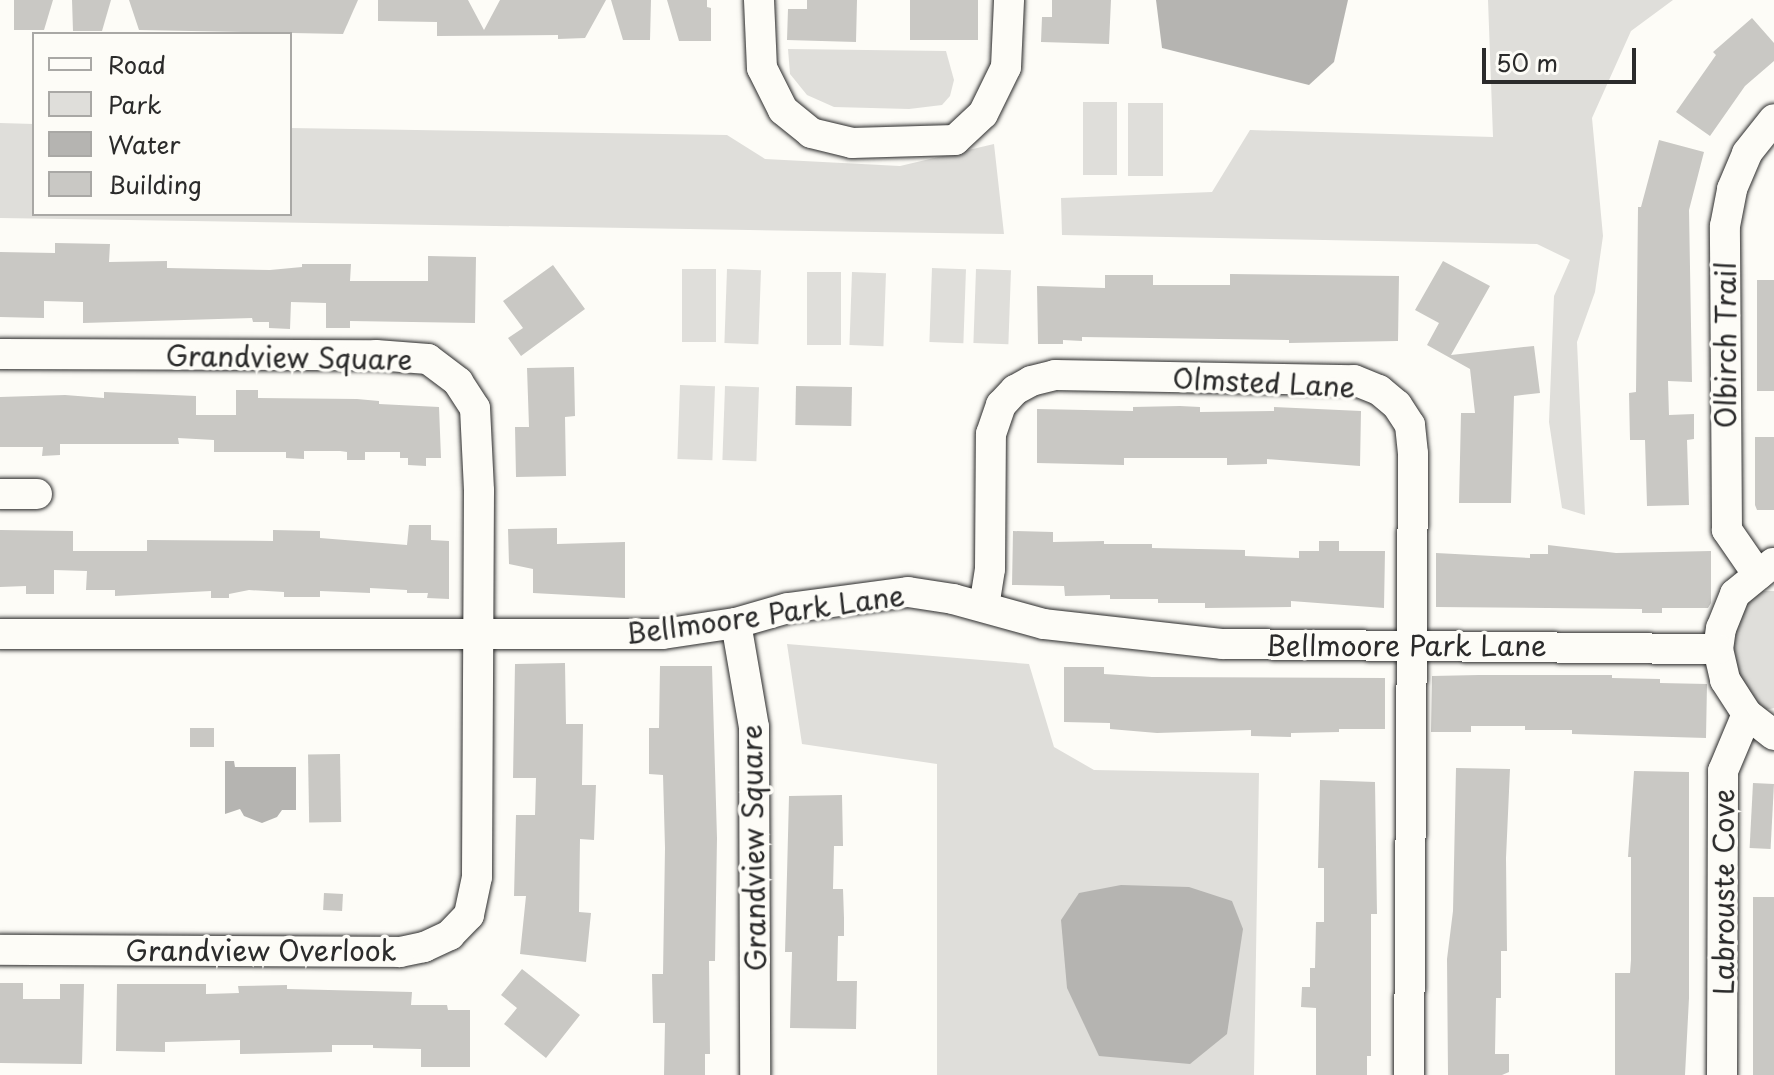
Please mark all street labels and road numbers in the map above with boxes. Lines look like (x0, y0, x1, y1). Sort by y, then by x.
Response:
street label: Olbirch Trail (1708, 261, 1742, 429)
street label: Grandview Square (165, 338, 413, 376)
street label: Olmsted Lane (1172, 360, 1356, 404)
street label: Bellmoore Park Lane (624, 578, 906, 650)
street label: Bellmoore Park Lane (1266, 628, 1546, 662)
street label: Grandview Square (734, 724, 772, 972)
street label: Labrouste Cove (1706, 789, 1740, 995)
street label: Grandview Overlook (126, 933, 396, 967)

